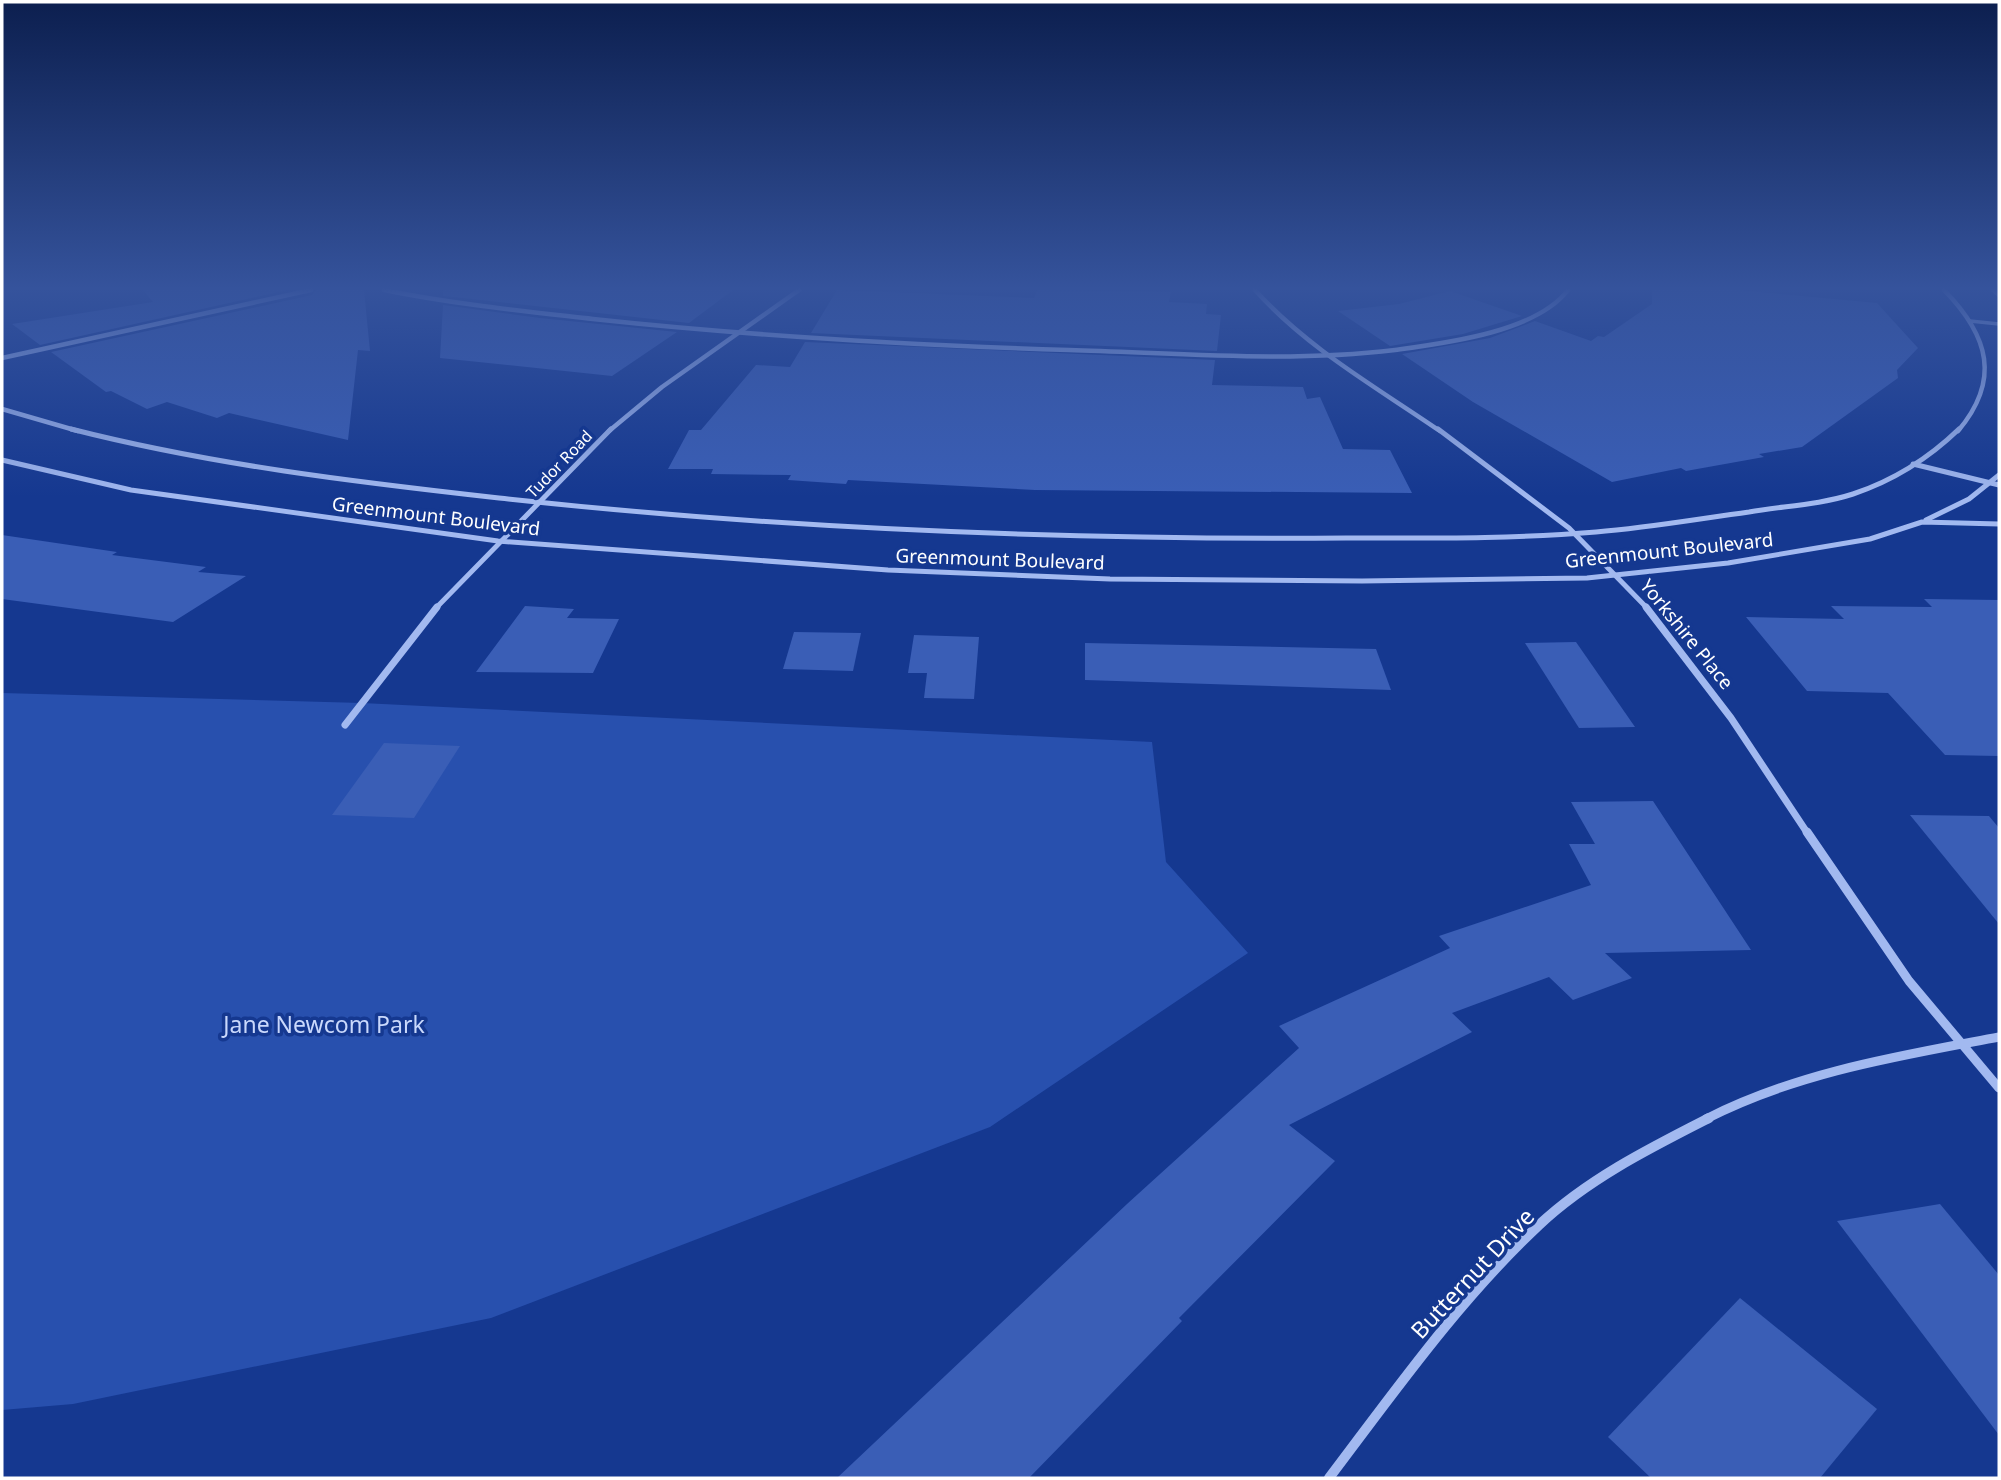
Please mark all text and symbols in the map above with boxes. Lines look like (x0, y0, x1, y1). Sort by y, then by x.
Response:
street label: Tudor Road (521, 425, 597, 503)
street label: Greenmount Boulevard (331, 490, 541, 542)
street label: Greenmount Boulevard (1564, 526, 1774, 574)
street label: Greenmount Boulevard (895, 542, 1105, 576)
street label: Yorkshire Place (1634, 573, 1740, 695)
park label: Jane Newcom Park (221, 1008, 425, 1040)
street label: Butternut Drive (1403, 1201, 1541, 1345)

